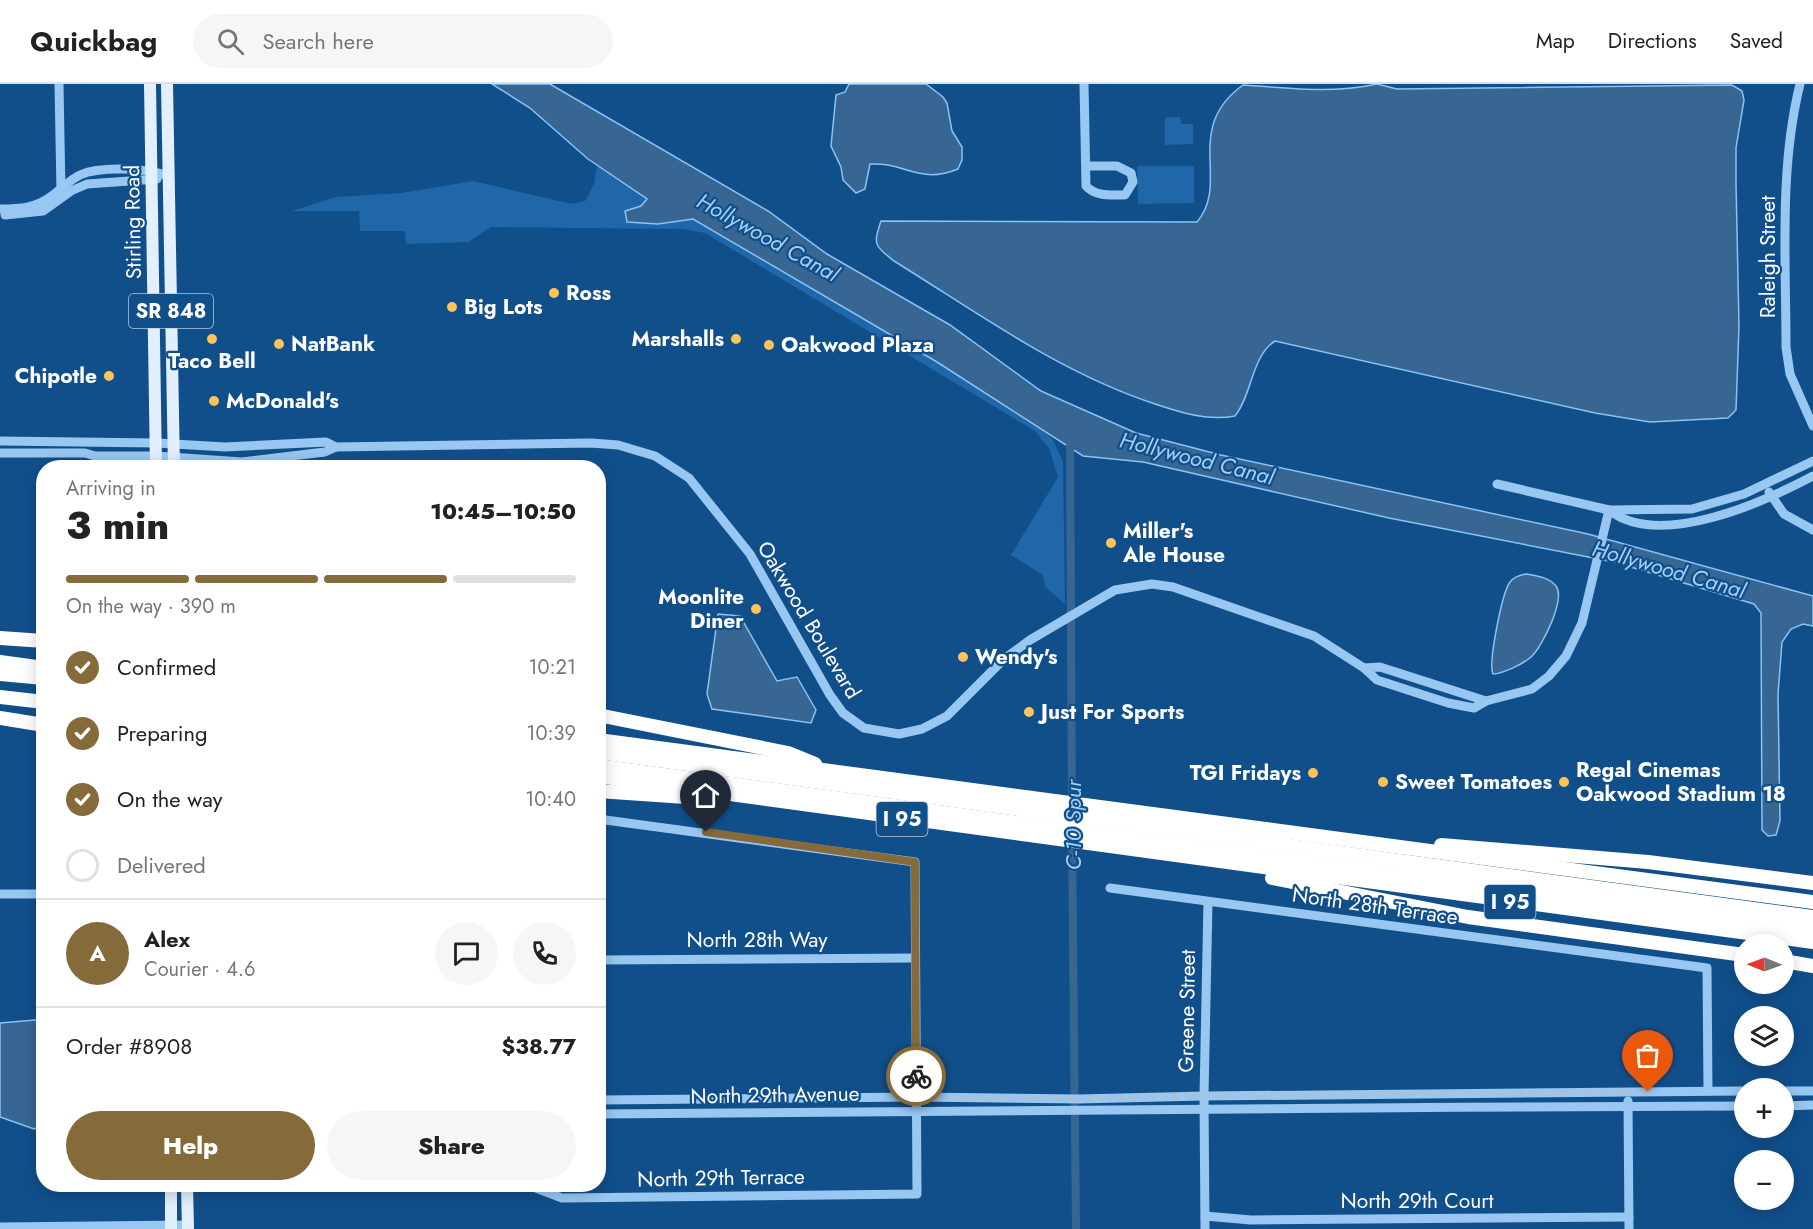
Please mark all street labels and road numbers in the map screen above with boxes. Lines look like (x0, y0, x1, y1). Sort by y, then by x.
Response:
street label: Stirling Road (117, 165, 149, 279)
street label: Raleigh Street (1753, 196, 1783, 318)
road number: SR 848 (129, 294, 213, 328)
street label: Oakwood Boulevard (750, 535, 868, 705)
road number: I 95 (876, 802, 928, 836)
street label: North 28th Terrace (1290, 880, 1460, 932)
road number: I 95 (1484, 885, 1536, 919)
street label: North 28th Way (686, 925, 828, 955)
street label: Greene Street (1171, 949, 1203, 1073)
street label: North 29th Avenue (690, 1079, 860, 1111)
street label: North 29th Terrace (637, 1162, 805, 1194)
street label: North 29th Court (1341, 1186, 1493, 1216)

